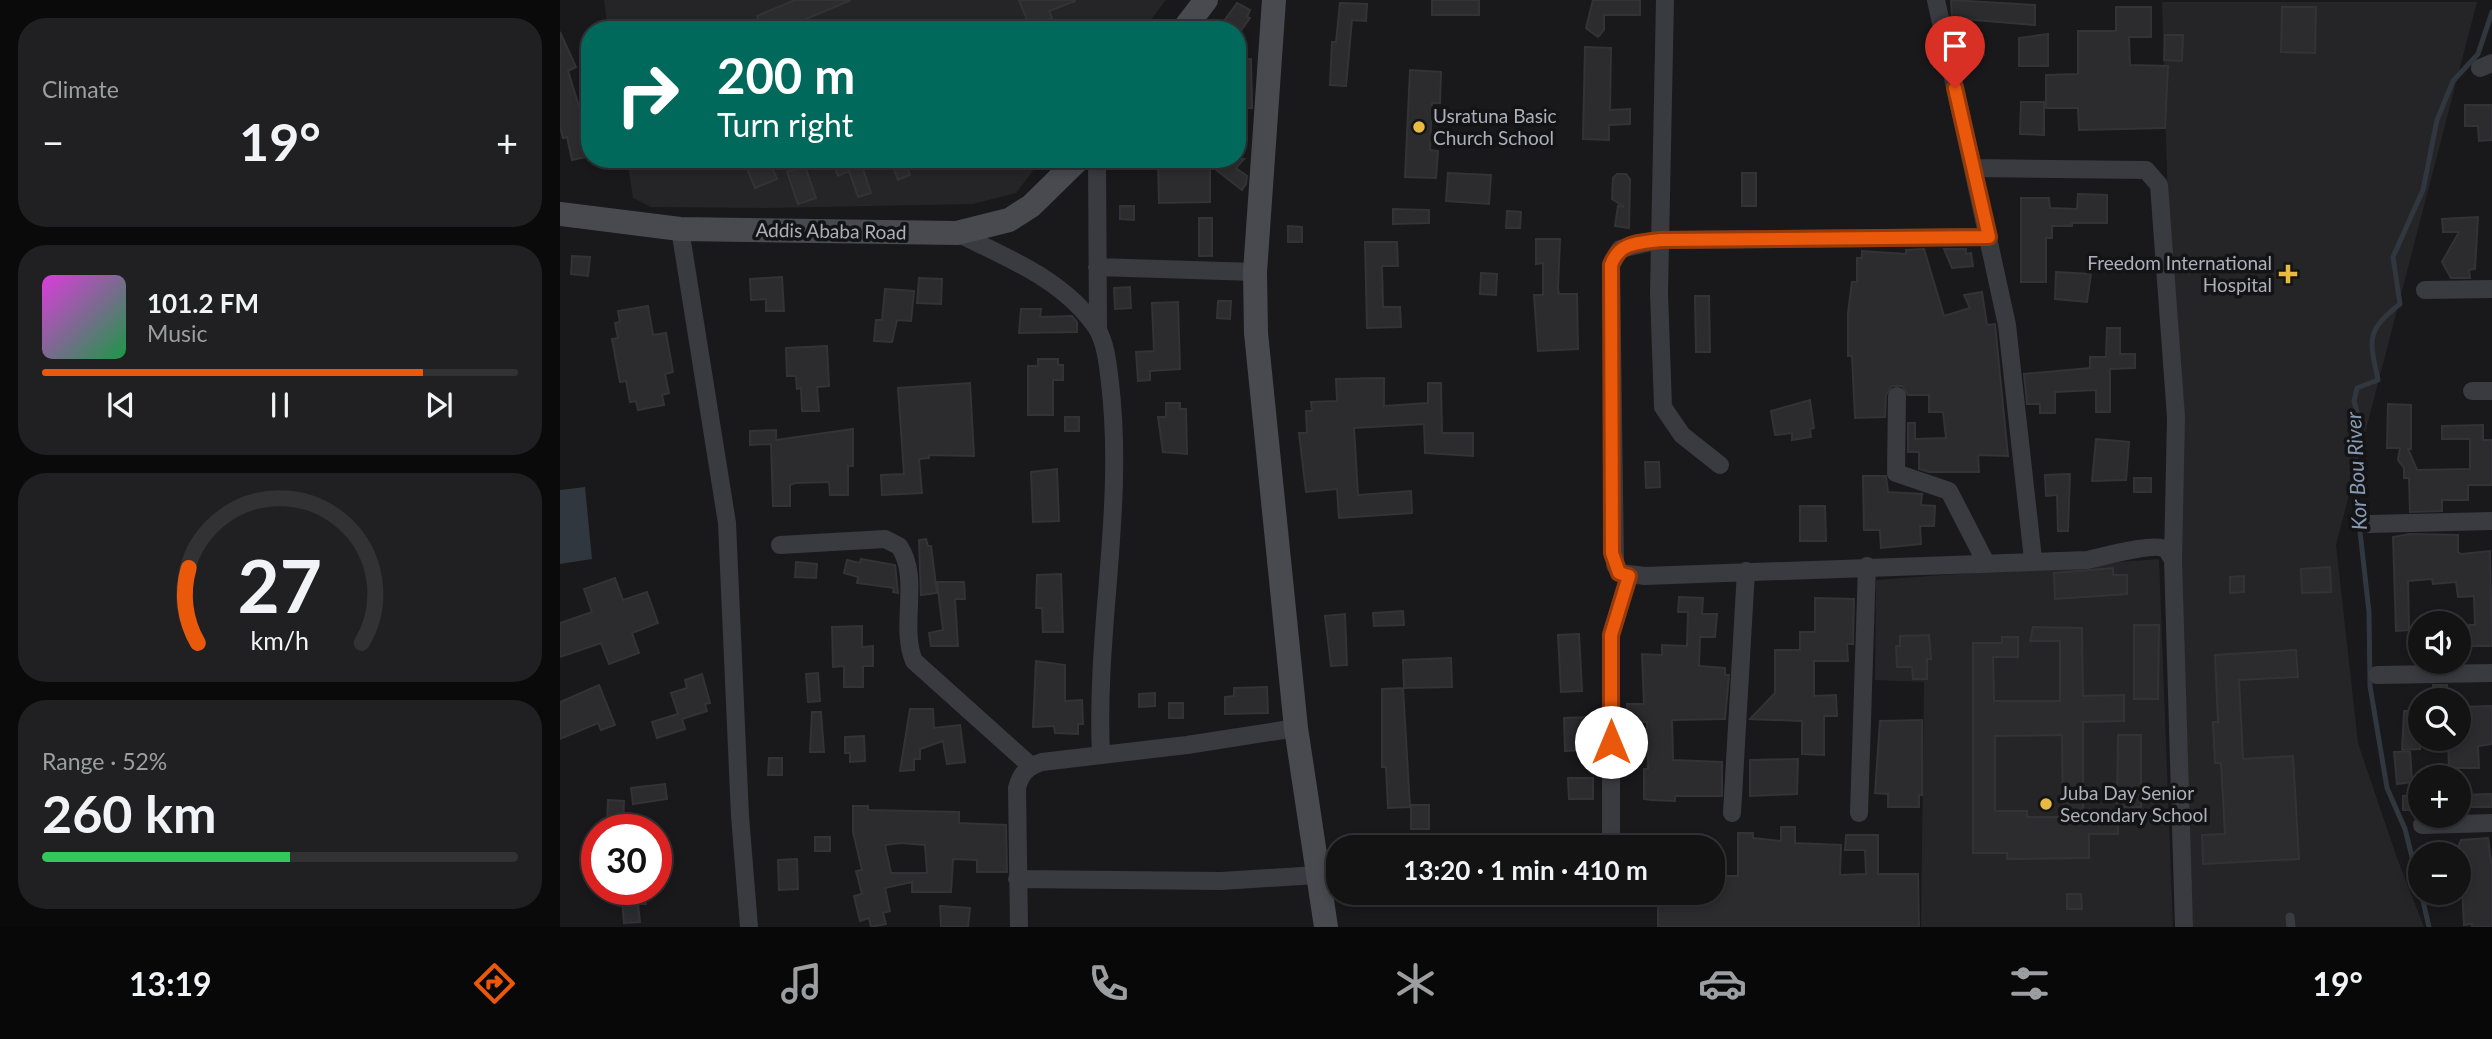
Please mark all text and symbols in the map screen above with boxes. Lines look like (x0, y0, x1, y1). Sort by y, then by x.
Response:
pin (1925, 16, 1985, 88)
icon: arrive (1936, 27, 1974, 65)
text: 200 m (717, 46, 855, 104)
icon: right (602, 49, 693, 140)
text: Climate (42, 75, 119, 103)
place label: Usratuna Basic Church School (1433, 104, 1557, 149)
text: Turn right (717, 105, 853, 144)
text: 19° (239, 110, 321, 172)
text: − (42, 119, 64, 165)
text: + (496, 119, 518, 165)
marker: Usratuna Basic Church School (1411, 119, 1427, 135)
street label: Addis Ababa Road (755, 218, 907, 243)
place label: Freedom International Hospital (2087, 251, 2272, 296)
marker: Freedom International Hospital (2278, 264, 2298, 284)
text: 101.2 FM (147, 287, 259, 319)
text: Music (147, 319, 207, 347)
icon: previous (102, 386, 140, 424)
icon: pause (261, 386, 299, 424)
icon: next (420, 386, 458, 424)
water label: Kor Bou River (2340, 411, 2371, 531)
text: 27 (238, 542, 322, 630)
map controls (2408, 611, 2471, 905)
button: sound (2408, 611, 2471, 674)
text: km/h (251, 625, 309, 655)
button: search (2408, 688, 2471, 751)
position arrow (1574, 705, 1648, 779)
text: Range · 52% (42, 747, 167, 775)
button: + (2408, 765, 2471, 828)
place label: Juba Day Senior Secondary School (2060, 781, 2208, 826)
text: 260 km (42, 782, 216, 844)
marker: Juba Day Senior Secondary School (2038, 796, 2054, 812)
speed limit sign: 30 (581, 814, 672, 905)
button: − (2408, 842, 2471, 905)
text: 13:20 · 1 min · 410 m (1403, 854, 1648, 886)
icon: directions (470, 959, 519, 1008)
icon: music (777, 959, 826, 1008)
icon: phone (1084, 959, 1133, 1008)
icon: climate (1391, 959, 1440, 1008)
icon: car (1698, 959, 1747, 1008)
icon: filters (2005, 959, 2054, 1008)
text: 13:19 (129, 964, 212, 1003)
text: 19° (2312, 964, 2363, 1003)

